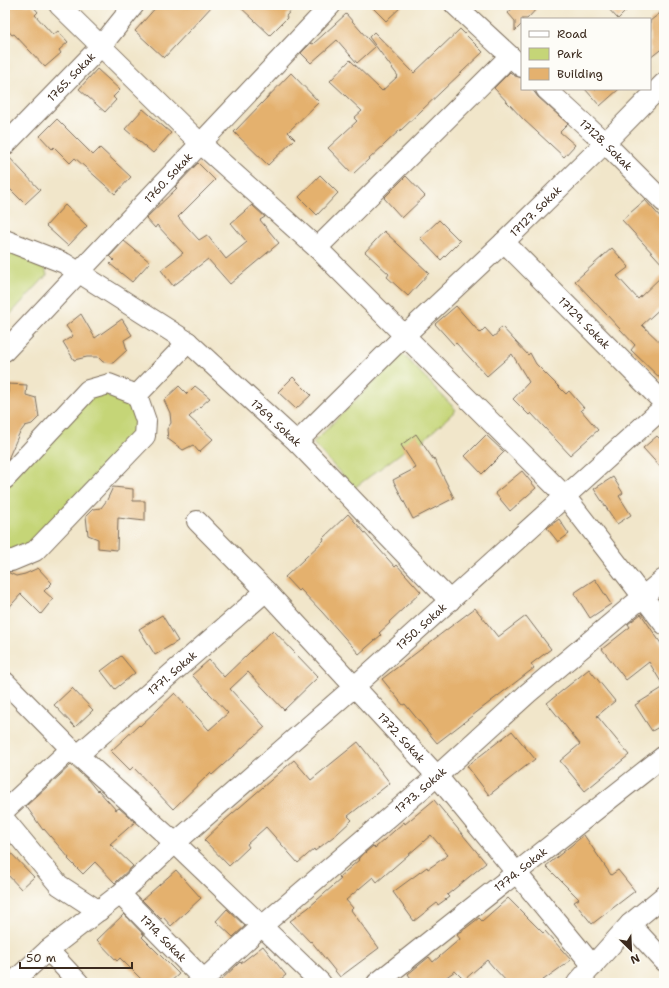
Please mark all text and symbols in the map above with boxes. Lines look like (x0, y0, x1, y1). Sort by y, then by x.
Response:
legend (521, 18, 651, 90)
text: Road (557, 26, 588, 42)
text: Park (557, 46, 583, 62)
street label: 1765. Sokak (44, 49, 99, 105)
text: Building (557, 66, 603, 82)
street label: 17128. Sokak (576, 116, 635, 174)
street label: 1760. Sokak (141, 150, 196, 207)
street label: 17127. Sokak (507, 183, 565, 240)
street label: 17129. Sokak (555, 294, 613, 353)
street label: 1769. Sokak (247, 396, 305, 450)
street label: 1750. Sokak (393, 600, 450, 653)
street label: 1771. Sokak (145, 648, 200, 699)
street label: 1772. Sokak (374, 710, 428, 766)
street label: 1773. Sokak (392, 764, 450, 817)
street label: 1774. Sokak (491, 844, 550, 895)
street label: 1714. Sokak (136, 912, 189, 966)
north arrow (611, 930, 651, 970)
scale bar (20, 944, 132, 970)
text: 50 m (26, 950, 56, 966)
text: N (628, 950, 642, 967)

